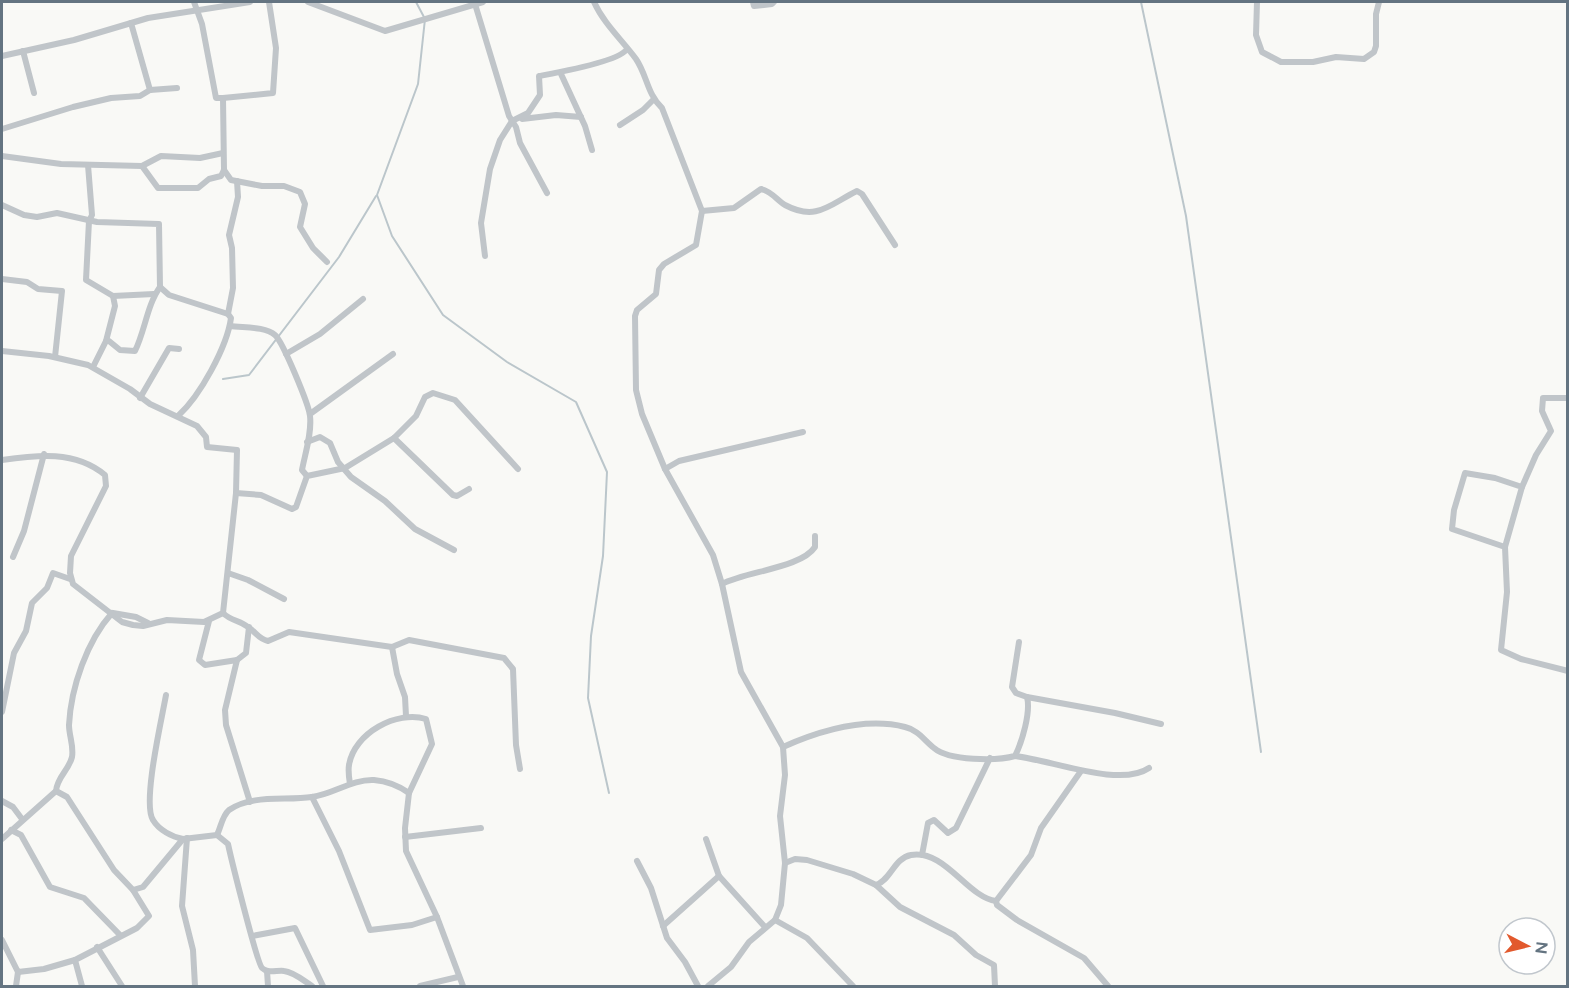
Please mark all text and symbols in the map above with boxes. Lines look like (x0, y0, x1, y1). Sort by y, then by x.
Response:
north arrow (1497, 916, 1557, 976)
text: N (1531, 940, 1552, 955)

